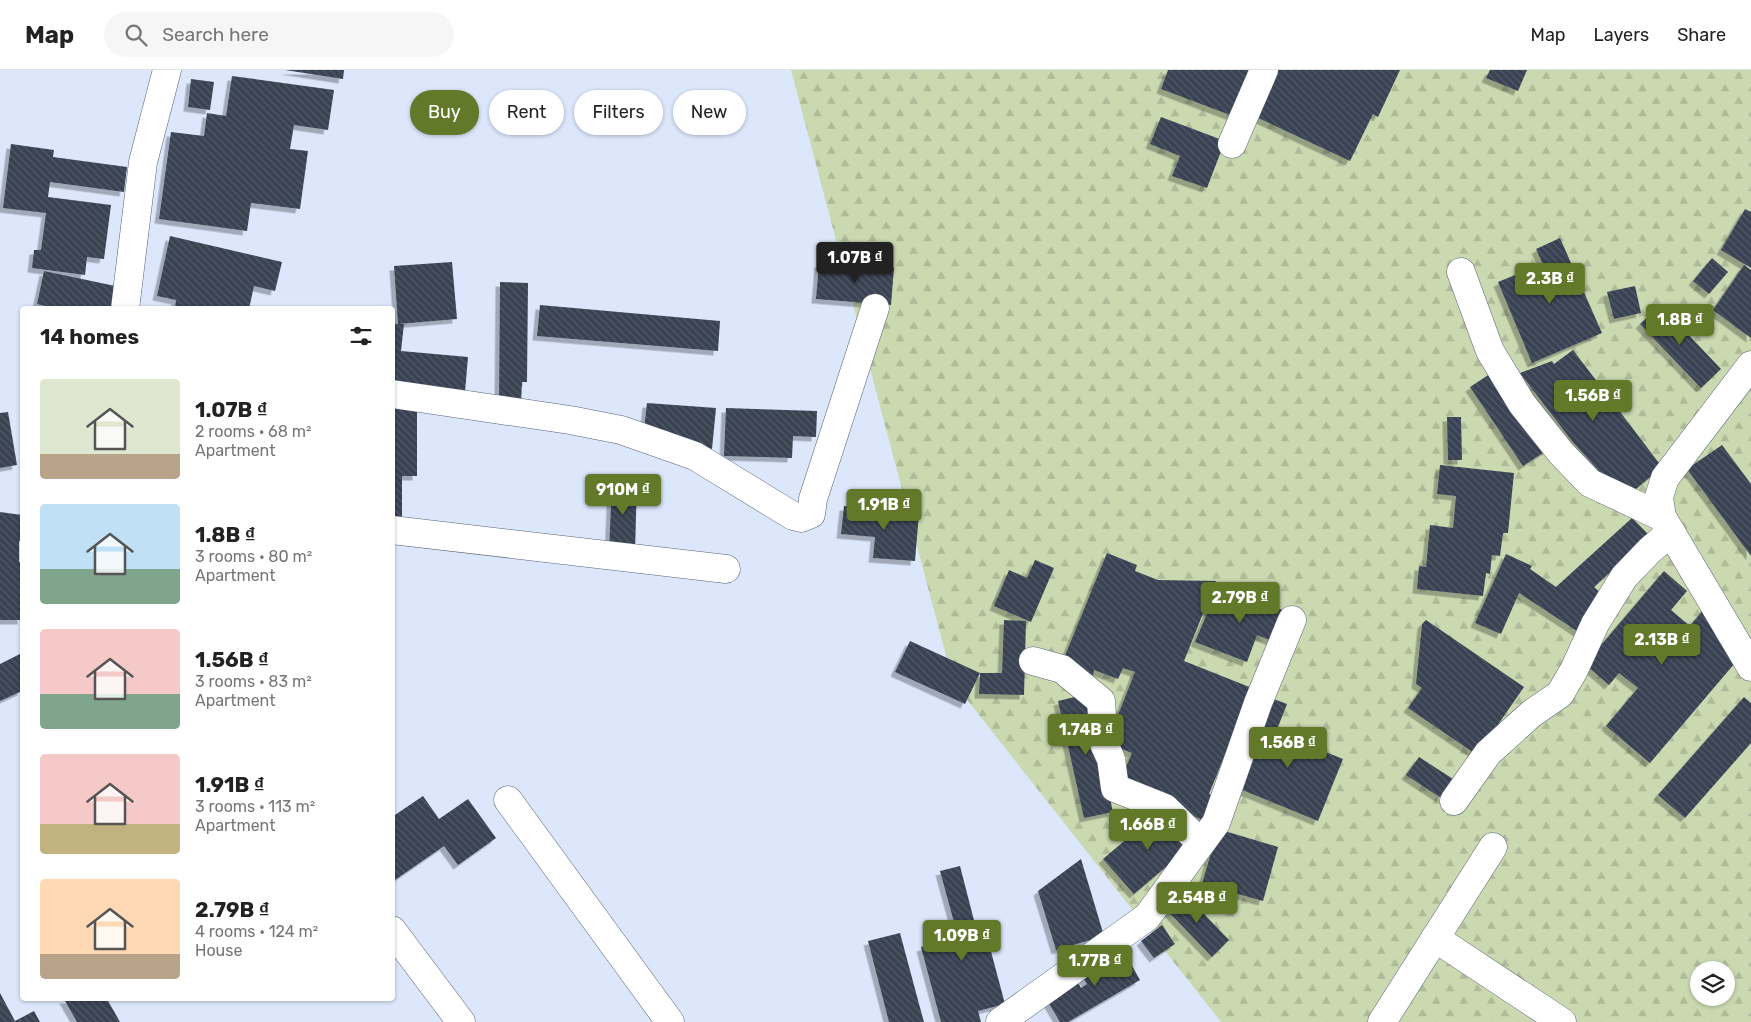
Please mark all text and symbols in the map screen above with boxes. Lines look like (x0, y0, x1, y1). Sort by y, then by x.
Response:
search box (104, 12, 454, 57)
text: Map (25, 21, 74, 49)
icon: search (122, 21, 150, 49)
text: Search here (162, 23, 269, 46)
text: Map (1531, 24, 1566, 46)
text: Layers (1594, 24, 1649, 46)
text: Share (1677, 24, 1726, 46)
chip: Buy (410, 90, 479, 135)
chip: Rent (489, 90, 564, 135)
chip: Filters (574, 90, 663, 135)
chip: New (673, 90, 746, 135)
pin: 1.07B ₫ (809, 242, 901, 284)
text: 1.07B ₫ (827, 248, 883, 267)
pin: 2.3B ₫ (1509, 262, 1591, 305)
text: 2.3B ₫ (1526, 269, 1574, 288)
pin: 1.8B ₫ (1639, 304, 1721, 346)
text: 1.8B ₫ (1657, 310, 1703, 329)
icon: filters (347, 322, 375, 350)
text: 14 homes (40, 324, 139, 349)
pin: 1.56B ₫ (1547, 380, 1639, 422)
text: 1.56B ₫ (1565, 386, 1621, 405)
text: 1.07B ₫ (195, 397, 268, 422)
icon: home (80, 399, 140, 459)
text: 2 rooms · 68 m² (195, 422, 312, 441)
text: Apartment (195, 441, 275, 460)
pin: 910M ₫ (582, 474, 664, 516)
text: 910M ₫ (596, 480, 650, 499)
pin: 1.91B ₫ (838, 488, 930, 531)
text: 1.91B ₫ (858, 495, 910, 514)
text: 1.8B ₫ (195, 522, 256, 547)
icon: home (80, 524, 140, 584)
text: 3 rooms · 80 m² (195, 547, 312, 566)
text: Apartment (195, 566, 275, 585)
pin: 2.79B ₫ (1194, 582, 1286, 624)
text: 2.79B ₫ (1212, 588, 1268, 607)
pin: 2.13B ₫ (1616, 624, 1708, 666)
text: 2.13B ₫ (1634, 630, 1690, 649)
text: 1.56B ₫ (195, 647, 269, 672)
icon: home (80, 649, 140, 709)
text: 3 rooms · 83 m² (195, 672, 312, 691)
text: Apartment (195, 691, 275, 710)
pin: 1.74B ₫ (1040, 714, 1132, 756)
text: 1.74B ₫ (1059, 720, 1113, 739)
pin: 1.56B ₫ (1242, 726, 1334, 769)
text: 1.56B ₫ (1260, 733, 1316, 752)
text: 1.91B ₫ (195, 772, 265, 797)
icon: home (80, 774, 140, 834)
text: 3 rooms · 113 m² (195, 797, 315, 816)
pin: 1.66B ₫ (1102, 808, 1194, 851)
text: 1.66B ₫ (1120, 815, 1176, 834)
text: Apartment (195, 816, 275, 835)
pin: 2.54B ₫ (1151, 882, 1243, 924)
text: 2.54B ₫ (1167, 888, 1227, 907)
text: 2.79B ₫ (195, 897, 270, 922)
icon: home (80, 899, 140, 959)
pin: 1.09B ₫ (916, 920, 1008, 962)
text: 4 rooms · 124 m² (195, 922, 318, 941)
text: 1.09B ₫ (934, 926, 990, 945)
text: House (195, 941, 242, 960)
pin: 1.77B ₫ (1049, 944, 1141, 987)
text: 1.77B ₫ (1068, 951, 1122, 970)
map controls (1690, 961, 1735, 1006)
button: layers (1690, 961, 1735, 1006)

